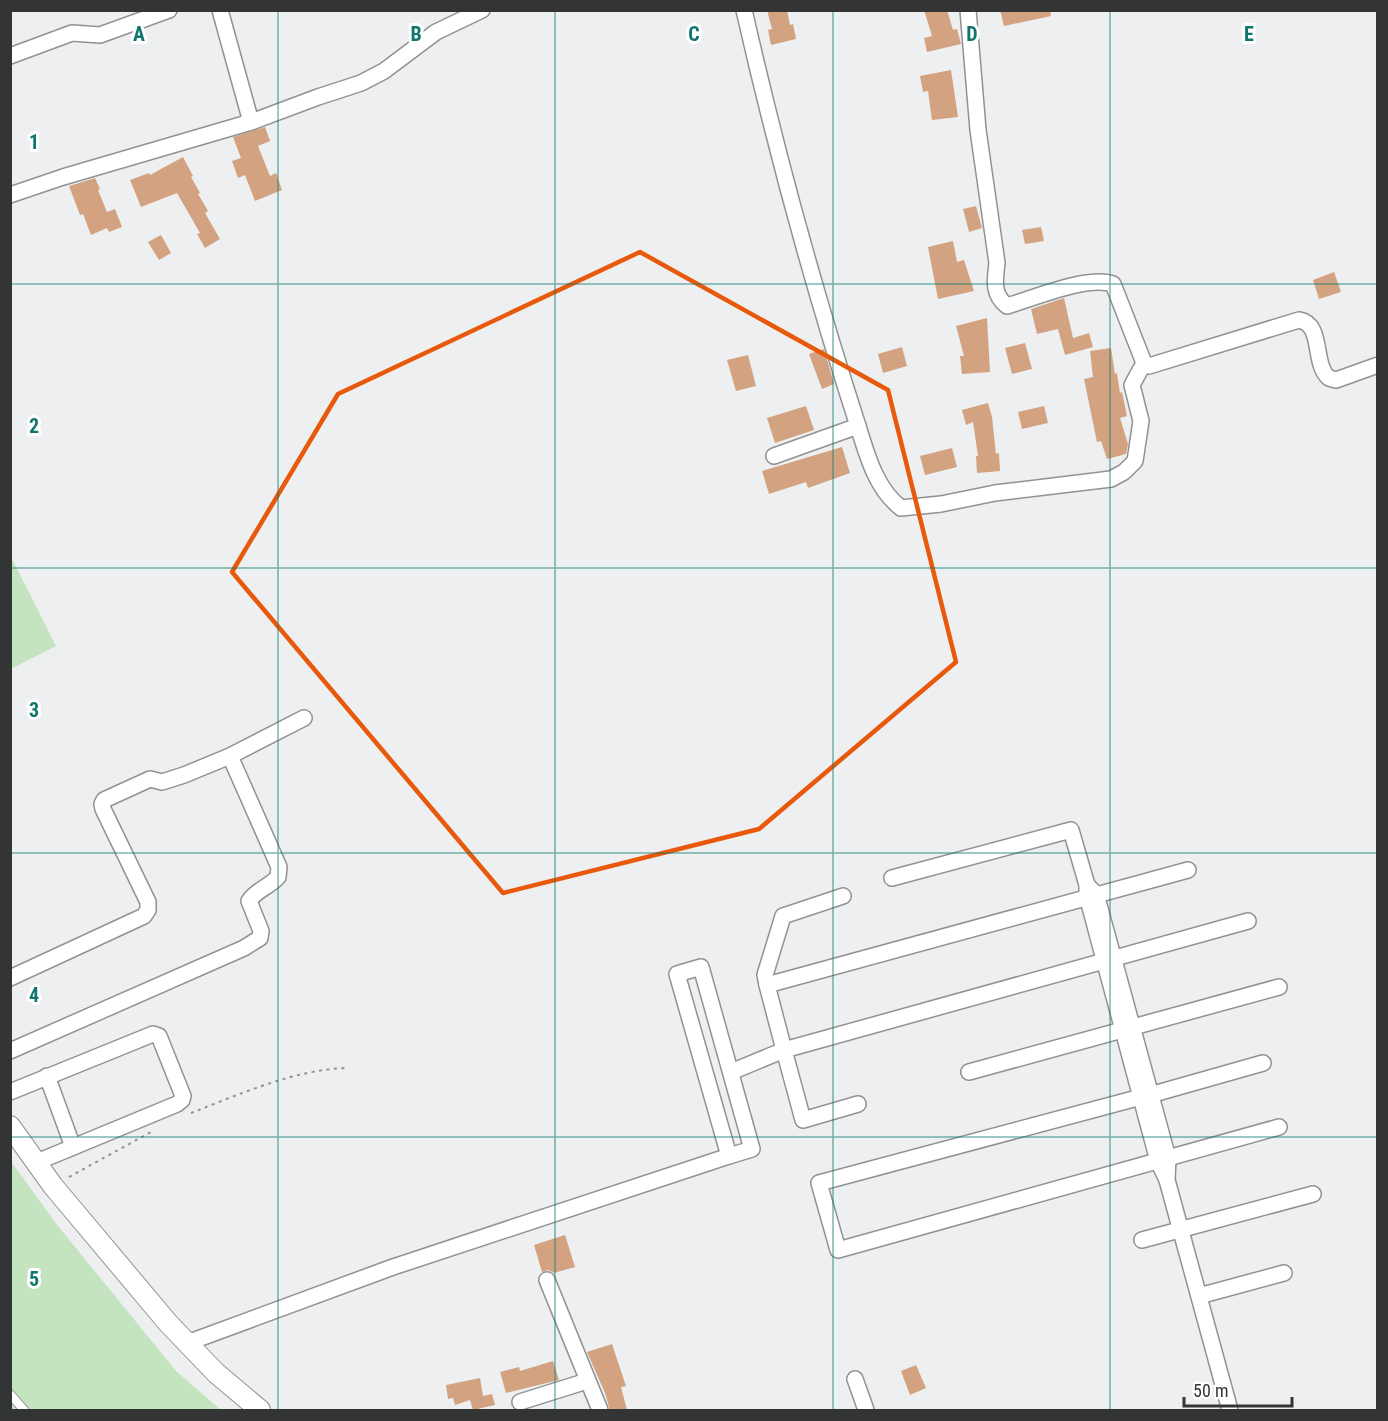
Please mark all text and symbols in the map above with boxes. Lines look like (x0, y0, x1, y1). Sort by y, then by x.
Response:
text: A (133, 22, 145, 46)
text: B (410, 22, 422, 46)
text: C (688, 22, 700, 46)
text: D (966, 22, 978, 46)
text: E (1244, 22, 1254, 46)
text: 1 (29, 130, 39, 154)
text: 2 (29, 414, 39, 438)
text: 3 (29, 698, 39, 722)
text: 4 (29, 983, 39, 1007)
text: 5 (29, 1267, 39, 1291)
scale bar (1184, 1370, 1292, 1408)
text: 50 m (1193, 1380, 1228, 1401)

